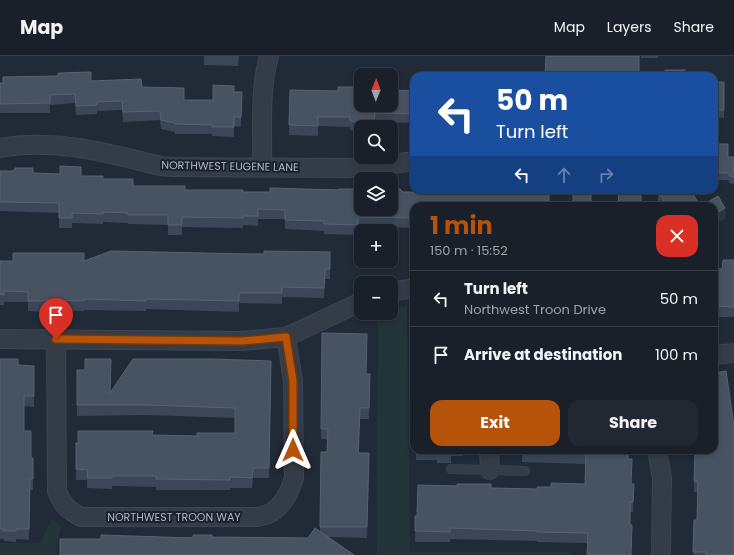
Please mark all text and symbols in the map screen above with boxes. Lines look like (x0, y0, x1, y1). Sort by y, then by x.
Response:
text: Map (20, 14, 63, 41)
text: Map (554, 17, 585, 37)
text: Layers (607, 17, 651, 37)
text: Share (673, 17, 714, 37)
north arrow (354, 68, 398, 112)
map controls (354, 68, 398, 320)
text: 50 m (496, 81, 568, 120)
icon: left (430, 88, 482, 140)
text: Turn left (496, 119, 568, 144)
button: search (354, 120, 398, 164)
street label: NORTHWEST EUGENE LANE (161, 157, 299, 175)
icon: left (511, 164, 533, 186)
icon: ahead (553, 164, 575, 186)
icon: right (595, 164, 617, 186)
button: layers (354, 172, 398, 216)
text: 1 min (430, 209, 493, 242)
button: close (656, 215, 698, 257)
button: + (354, 224, 398, 268)
text: 150 m · 15:52 (430, 241, 508, 260)
button: − (354, 276, 398, 320)
text: Turn left (464, 278, 528, 299)
icon: left (430, 288, 452, 310)
text: 50 m (660, 288, 698, 309)
pin (39, 298, 73, 339)
text: Northwest Troon Drive (464, 300, 606, 319)
icon: arrive (45, 304, 67, 326)
icon: arrive (430, 344, 452, 366)
text: Arrive at destination (464, 344, 622, 365)
text: 100 m (655, 344, 698, 365)
button: Exit (430, 400, 560, 446)
button: Share (568, 400, 698, 446)
position arrow (272, 429, 314, 471)
street label: NORTHWEST TROON WAY (107, 509, 241, 525)

